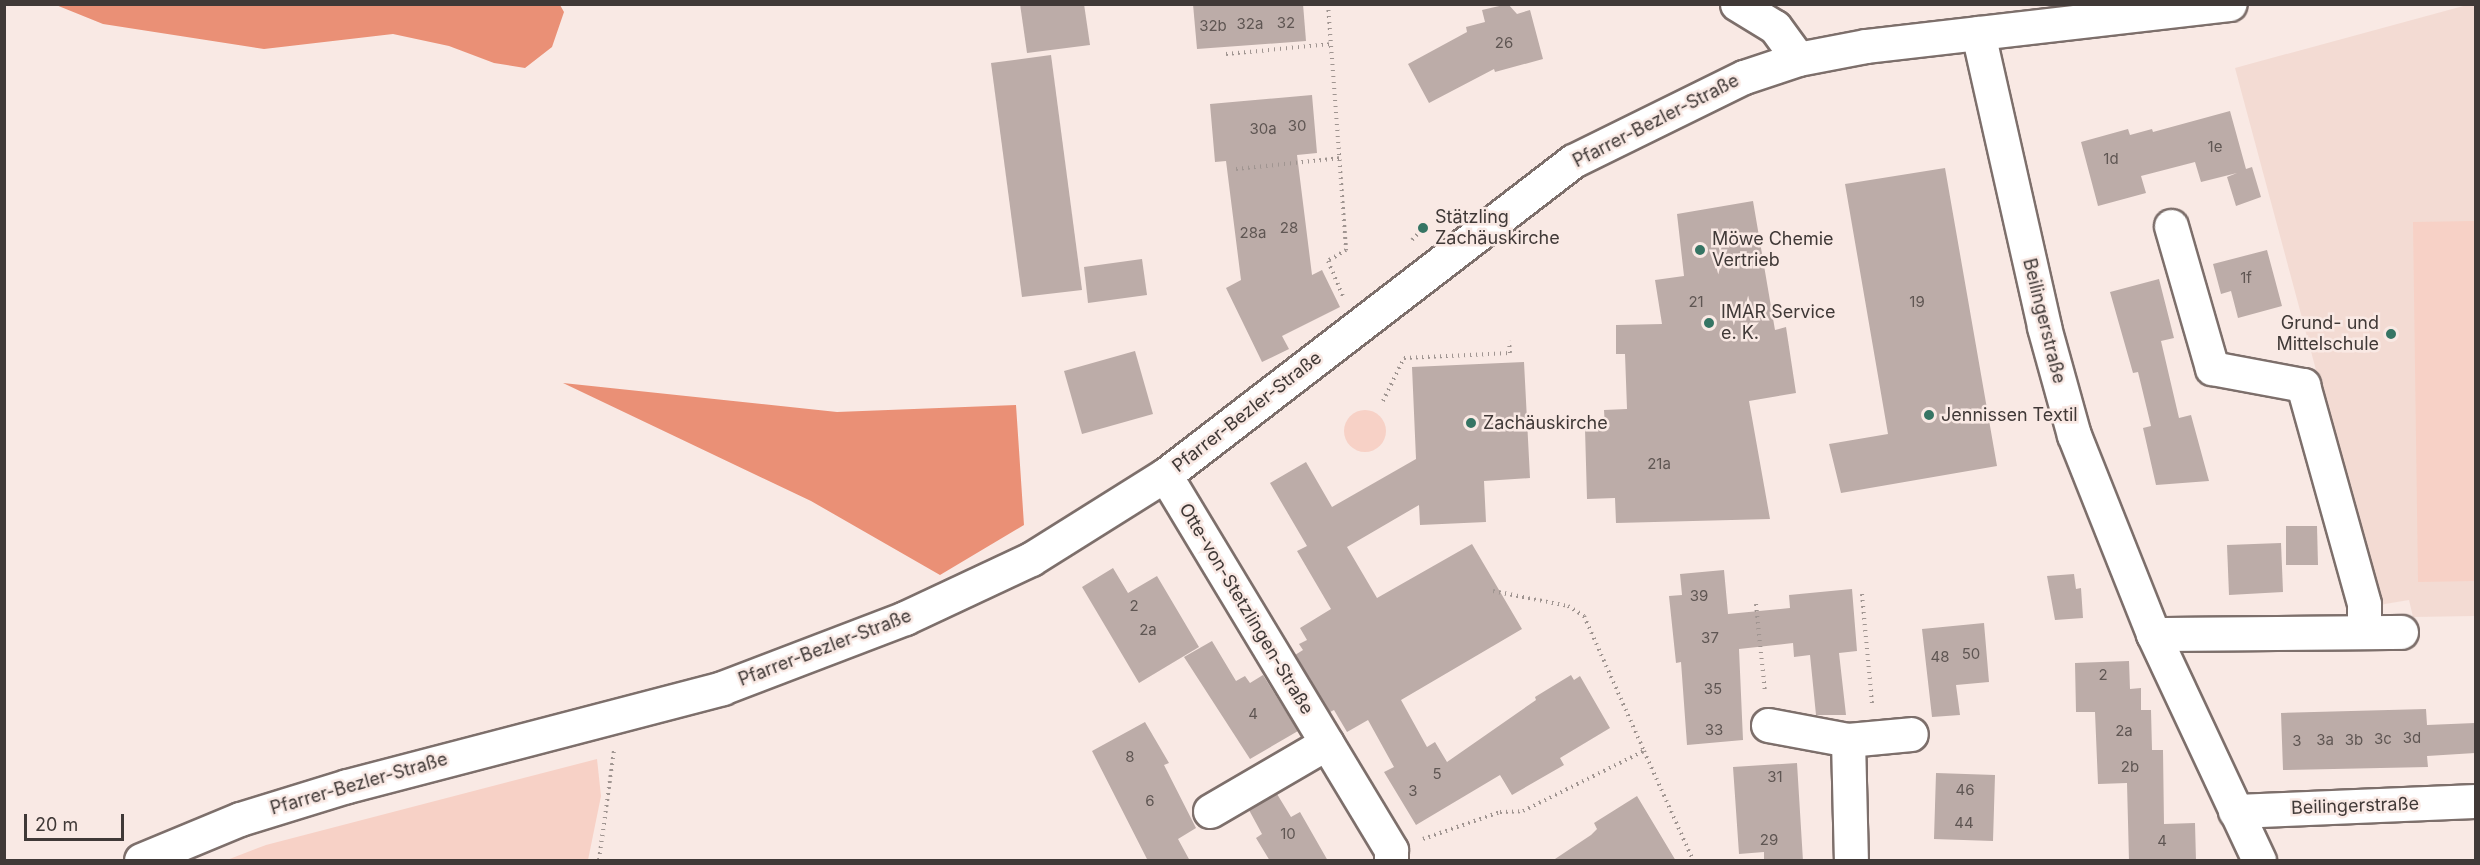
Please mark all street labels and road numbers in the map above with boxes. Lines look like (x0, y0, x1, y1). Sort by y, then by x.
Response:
street label: Pfarrer-Bezler-Straße (1569, 70, 1743, 172)
street label: Beilingerstraße (2018, 256, 2070, 386)
street label: Pfarrer-Bezler-Straße (1168, 347, 1326, 477)
street label: Otte-von-Stetzlingen-Straße (1174, 500, 1318, 718)
street label: Pfarrer-Bezler-Straße (736, 605, 914, 691)
street label: Pfarrer-Bezler-Straße (268, 748, 450, 820)
street label: Beilingerstraße (2291, 793, 2419, 819)

